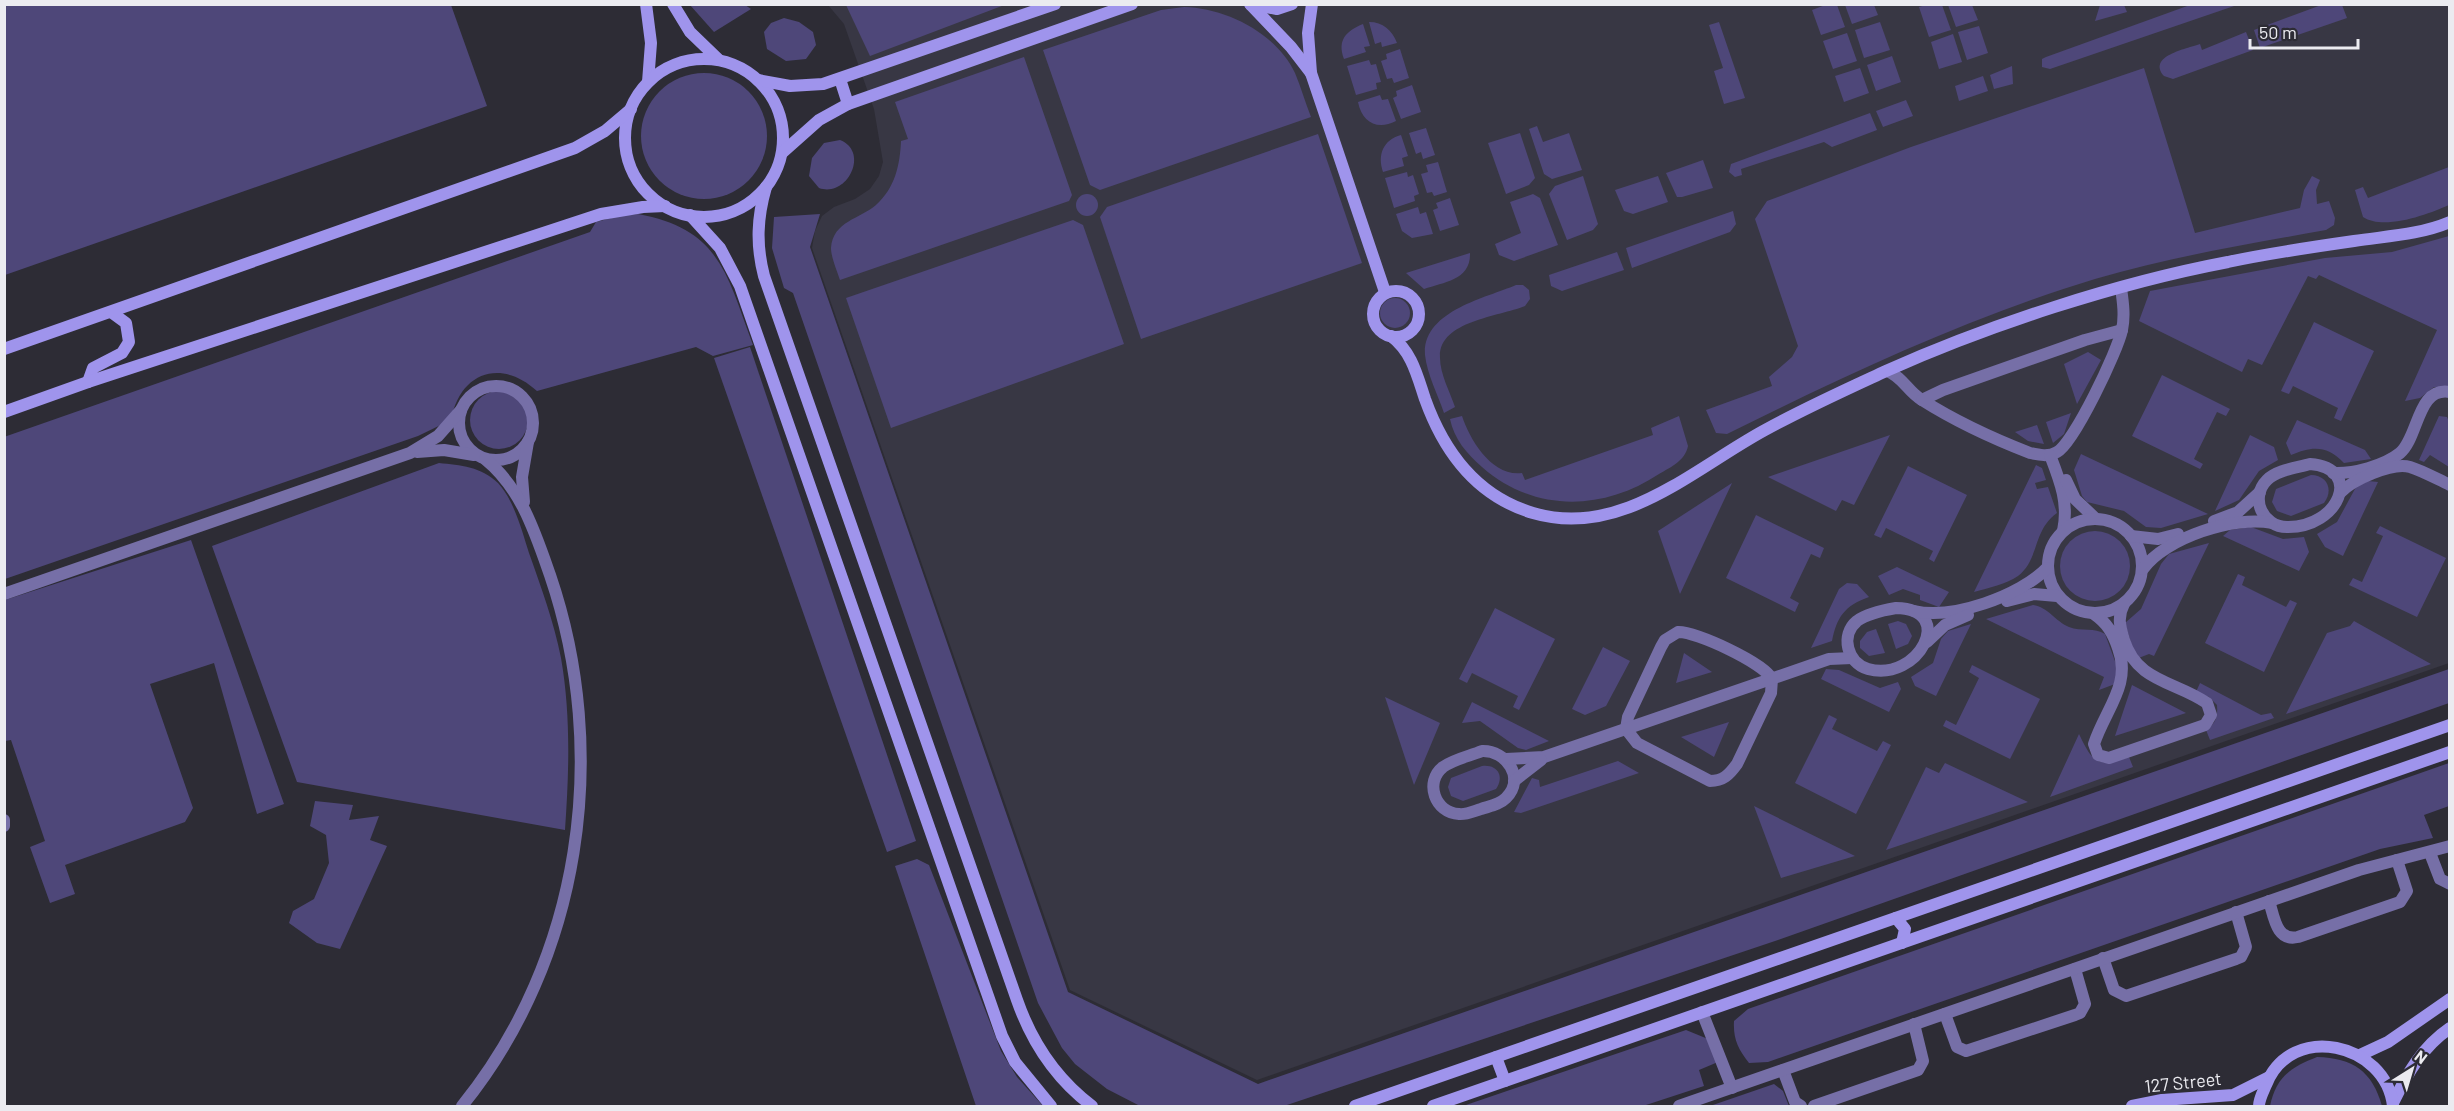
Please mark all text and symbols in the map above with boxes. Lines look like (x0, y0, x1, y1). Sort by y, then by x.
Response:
scale bar (2250, 12, 2358, 50)
text: 50 m (2259, 21, 2297, 43)
north arrow (2382, 1039, 2442, 1099)
text: N (2411, 1046, 2431, 1067)
street label: 127 Street (2143, 1067, 2223, 1097)

